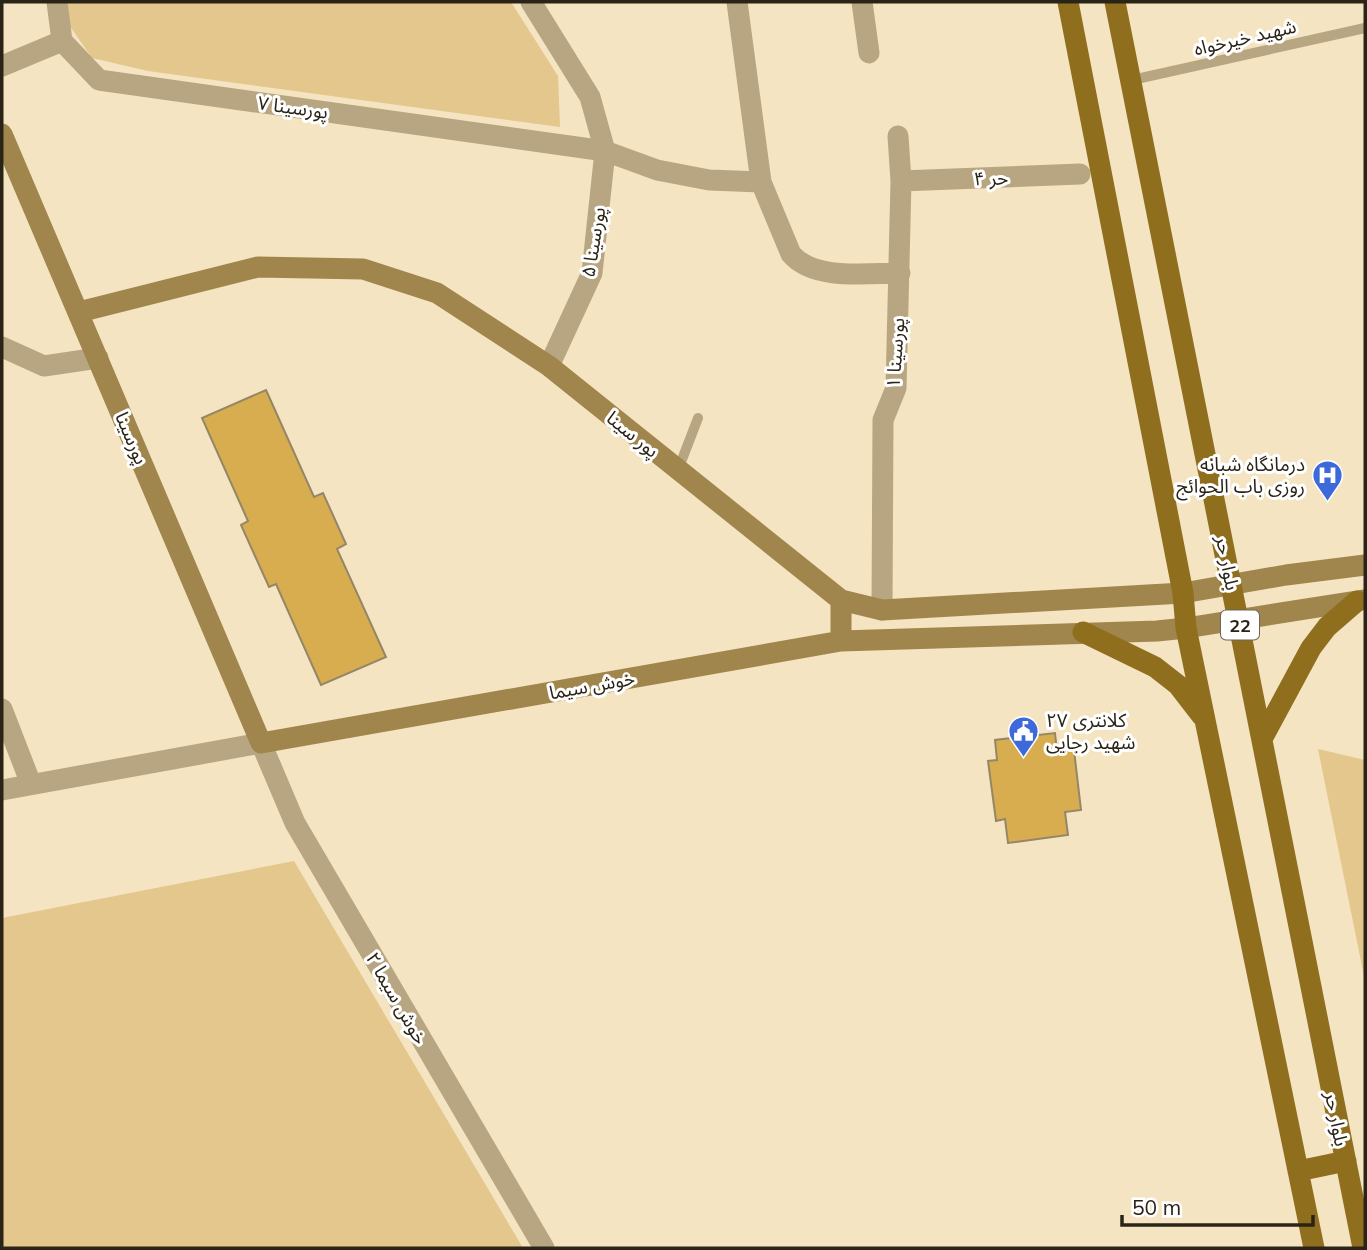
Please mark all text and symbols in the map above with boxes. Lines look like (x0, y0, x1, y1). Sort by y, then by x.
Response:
street label: شهید خیرخواه (1192, 14, 1298, 60)
street label: پورسینا ۷ (256, 90, 330, 125)
street label: حر ۴ (973, 165, 1009, 191)
street label: پورسینا ۵ (576, 205, 612, 279)
street label: پورسینا ۱ (881, 317, 911, 389)
street label: پور سینا (601, 406, 664, 463)
street label: پورسینا (109, 408, 154, 468)
place label: درمانگاه شبانه روزی باب الحوائج (1176, 452, 1305, 501)
hospital icon: درمانگاه شبانه روزی باب الحوائج (1311, 458, 1345, 502)
street label: بلوار حر (1211, 533, 1245, 592)
road number: 22 (1221, 610, 1259, 640)
street label: خوش سیما (547, 666, 637, 704)
place label: کلانتری ۲۷ شهید رجایی (1046, 708, 1135, 754)
public building icon: کلانتری ۲۷ شهید رجایی (1006, 714, 1040, 758)
street label: خوش سیما ۲ (361, 948, 433, 1048)
street label: بلوار حر (1320, 1089, 1354, 1148)
scale bar (1122, 1184, 1313, 1228)
text: 50 m (1132, 1194, 1181, 1220)

